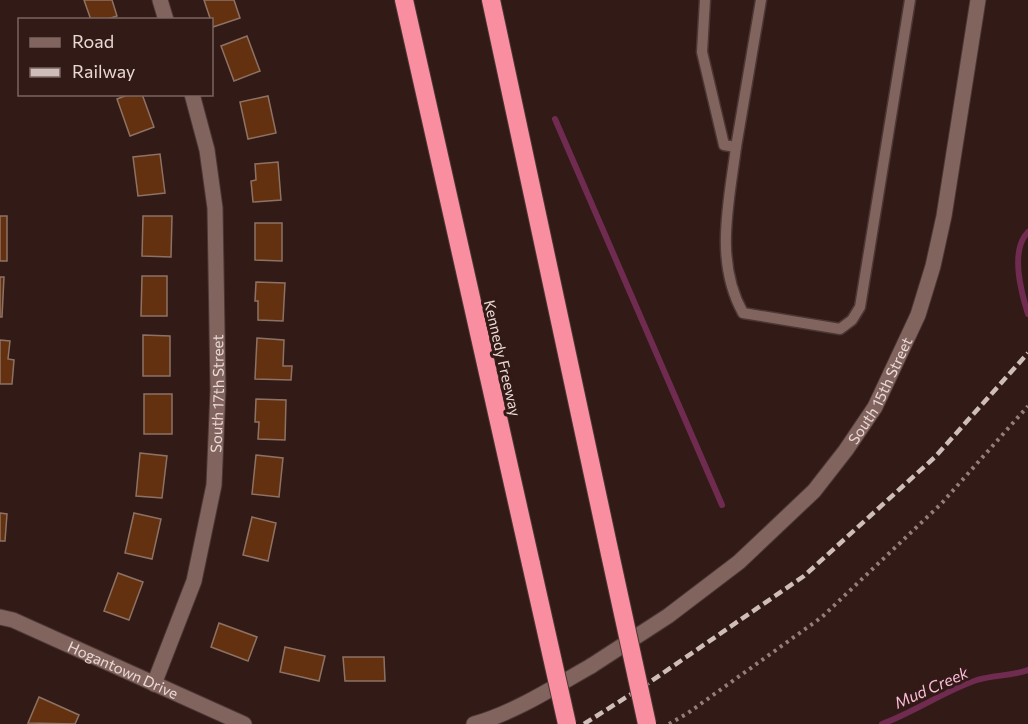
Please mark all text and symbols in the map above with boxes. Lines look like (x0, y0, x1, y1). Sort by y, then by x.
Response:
legend (18, 18, 213, 96)
text: Road (72, 30, 114, 52)
text: Railway (72, 60, 135, 82)
street label: Kennedy Freeway (481, 298, 525, 418)
street label: South 17th Street (206, 334, 227, 453)
street label: South 15th Street (844, 334, 915, 447)
street label: Hogantown Drive (65, 637, 181, 702)
water label: Mud Creek (891, 662, 971, 712)

